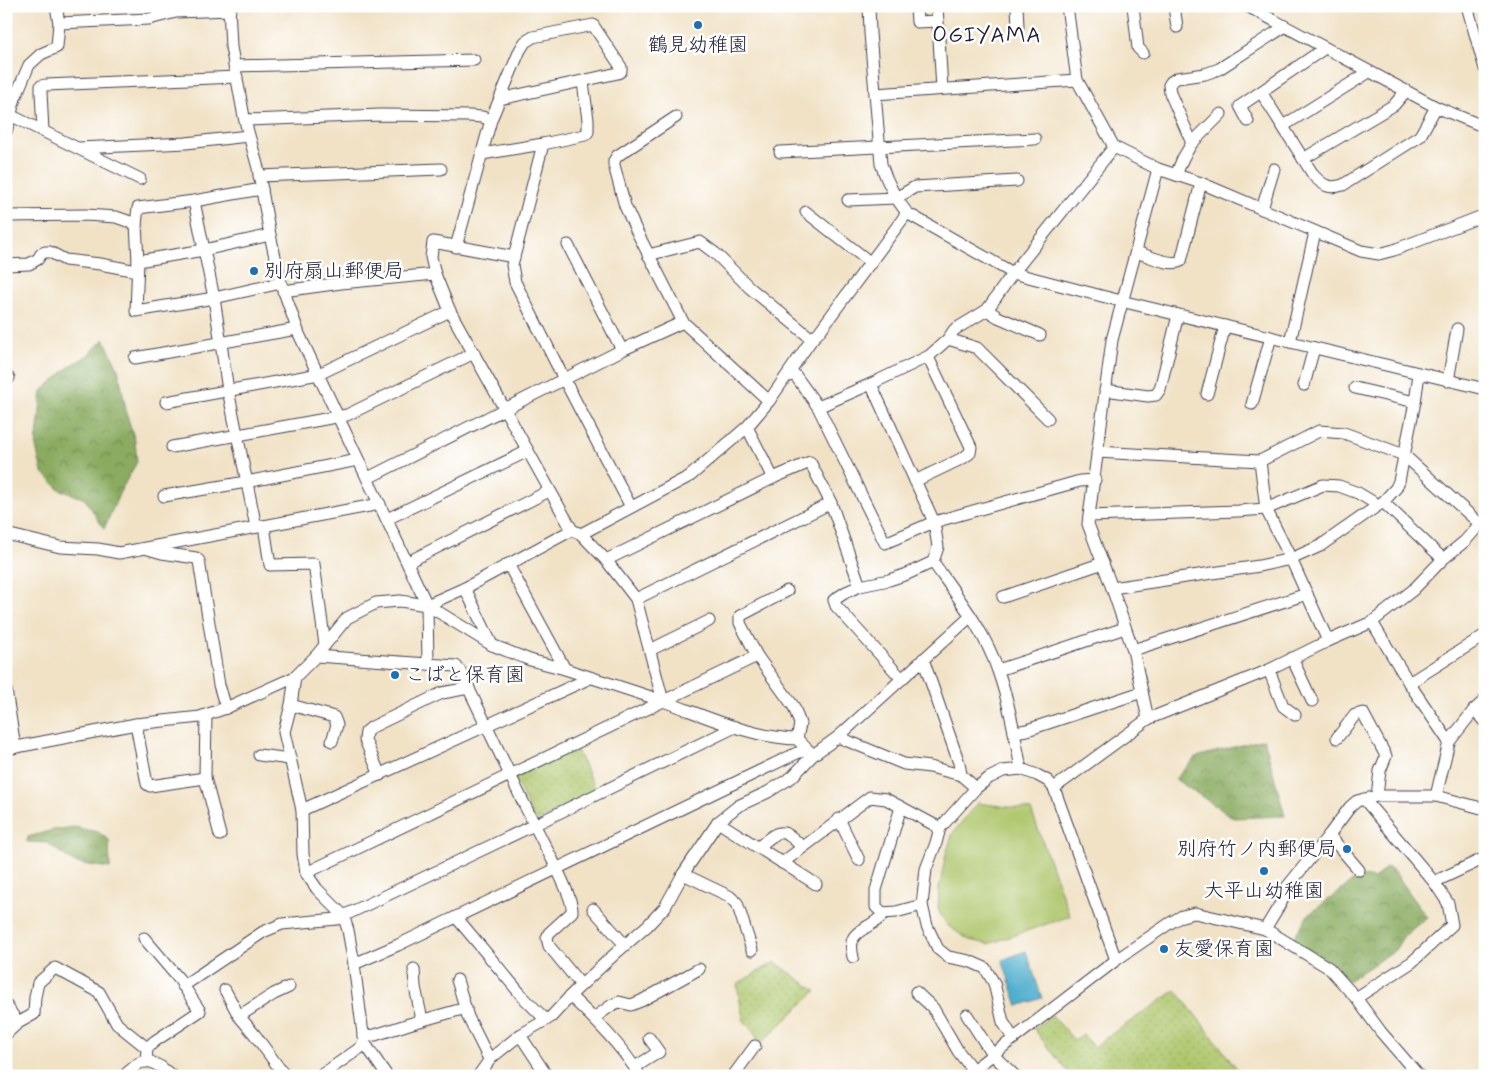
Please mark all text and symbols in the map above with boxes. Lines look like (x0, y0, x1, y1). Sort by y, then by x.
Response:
marker: 鶴見幼稚園 (692, 19, 704, 31)
district label: OGIYAMA (932, 22, 1042, 50)
place label: 鶴見幼稚園 (648, 32, 748, 59)
place label: 別府扇山郵便局 (264, 258, 404, 285)
marker: 別府扇山郵便局 (248, 265, 260, 277)
place label: こばと保育園 (405, 662, 525, 689)
marker: こばと保育園 (389, 669, 401, 681)
place label: 別府竹ノ内郵便局 (1177, 836, 1337, 863)
marker: 別府竹ノ内郵便局 (1341, 843, 1353, 855)
marker: 大平山幼稚園 (1258, 865, 1270, 877)
place label: 大平山幼稚園 (1204, 878, 1324, 905)
place label: 友愛保育園 (1174, 936, 1274, 963)
marker: 友愛保育園 (1158, 943, 1170, 955)

